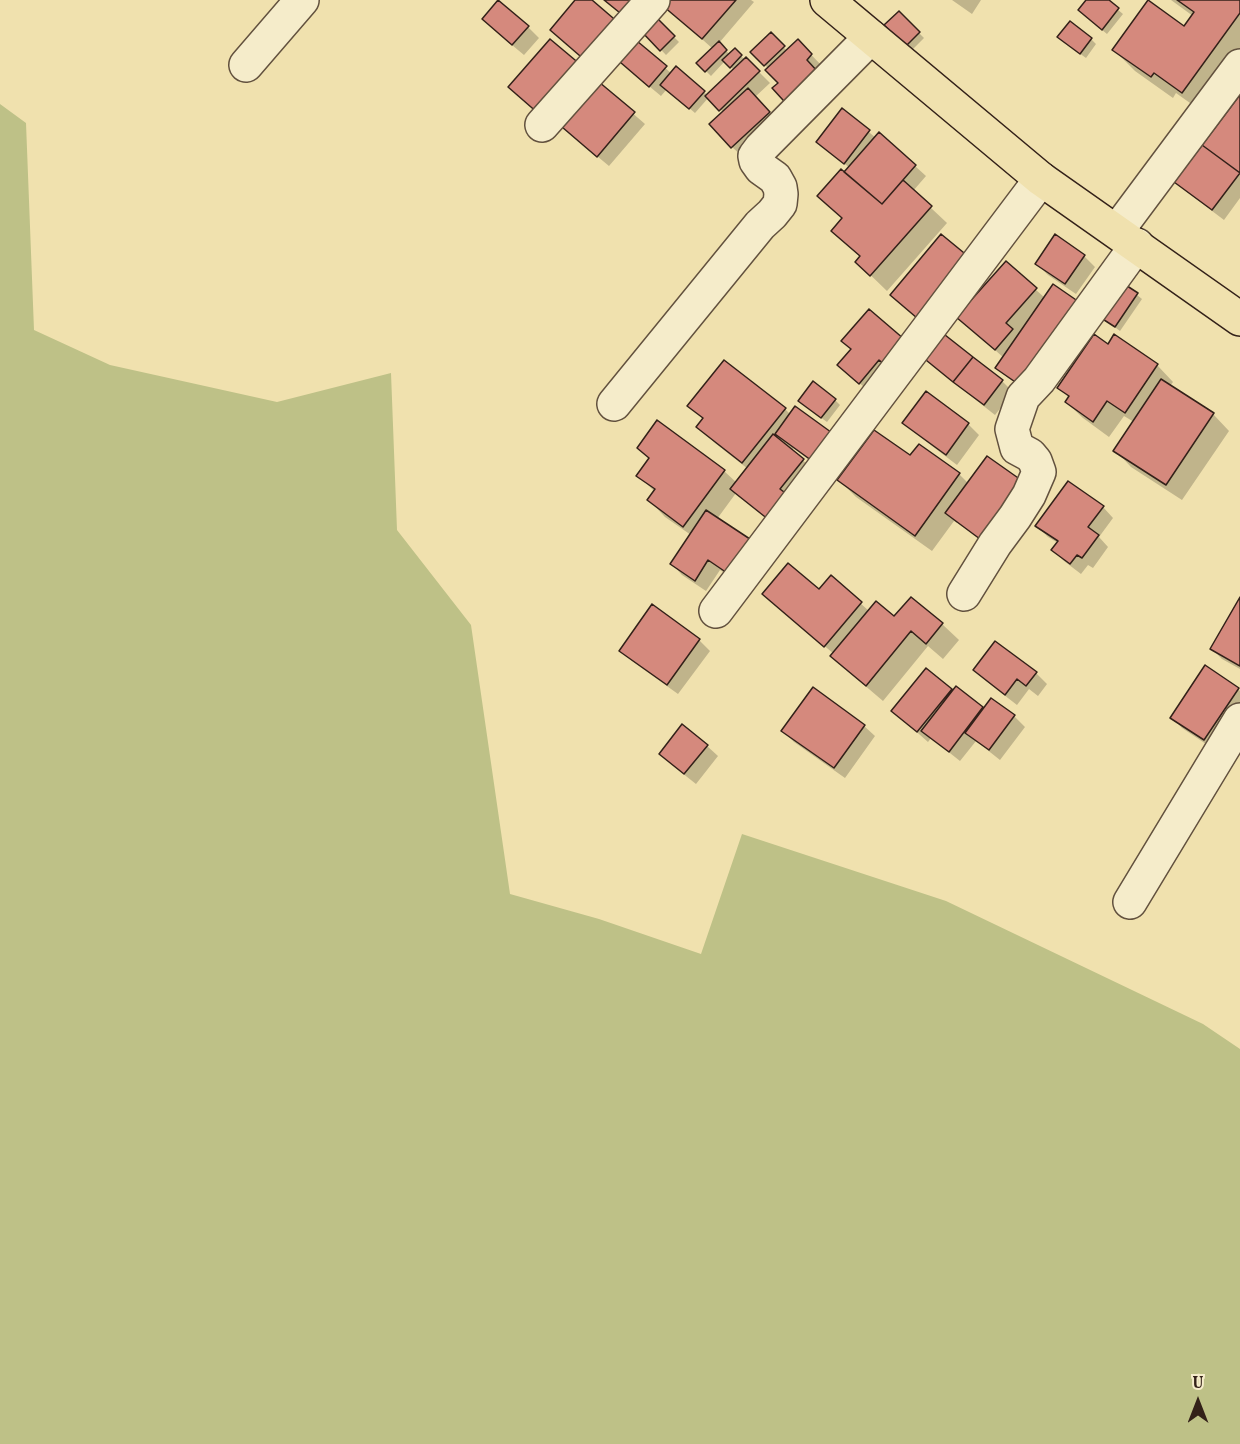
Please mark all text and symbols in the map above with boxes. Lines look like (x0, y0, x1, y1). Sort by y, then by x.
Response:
north arrow (1168, 1372, 1228, 1432)
text: U (1193, 1373, 1203, 1395)

